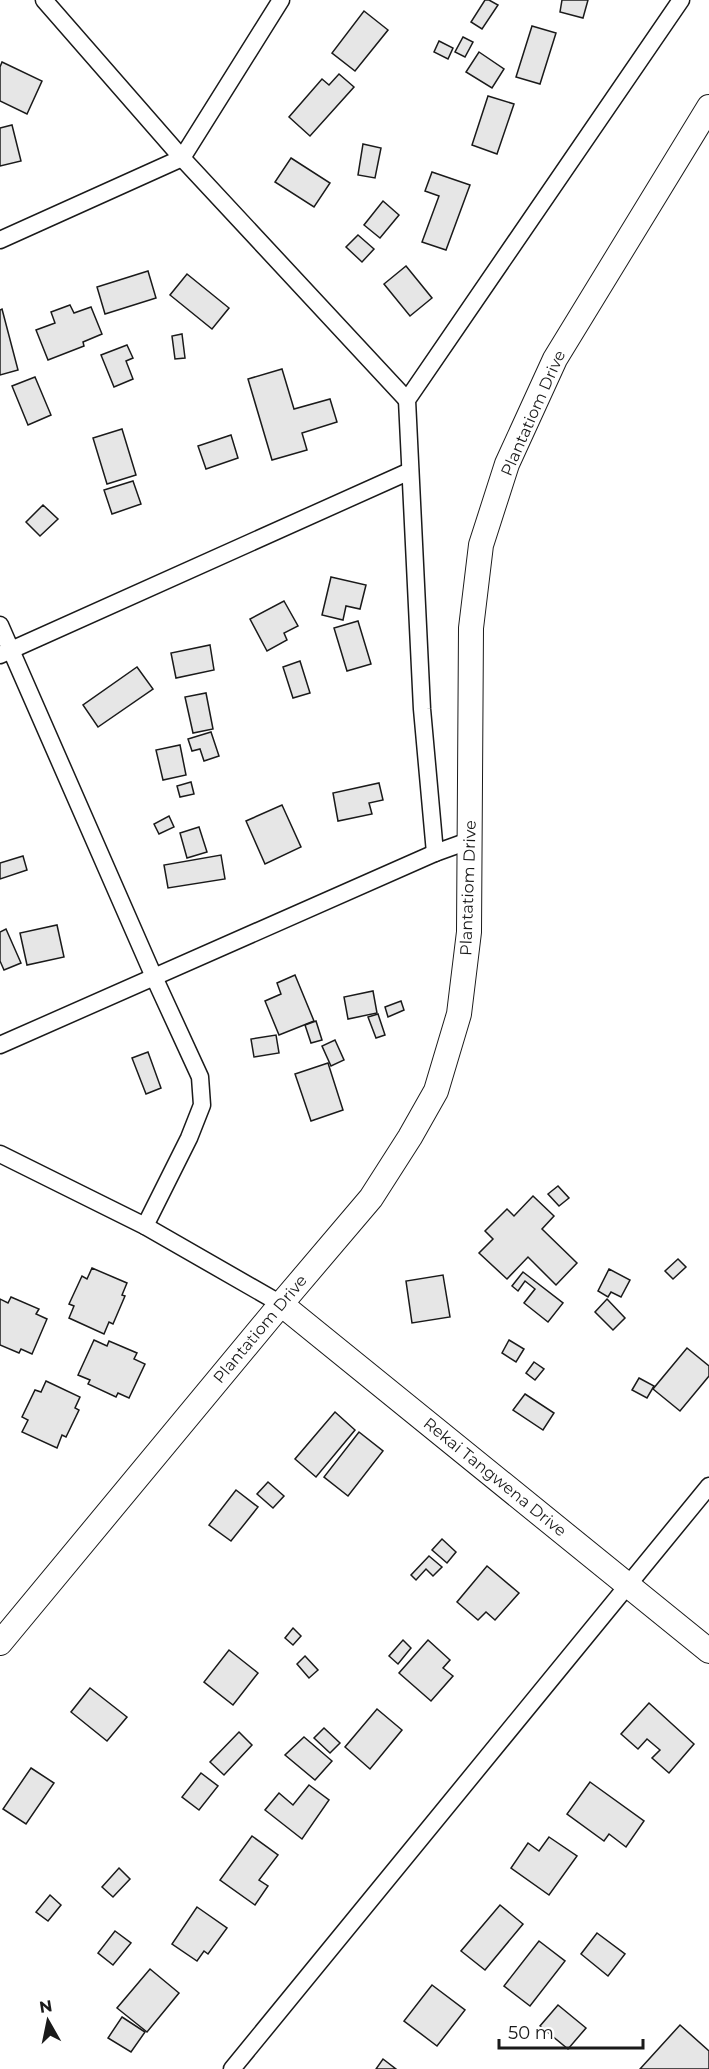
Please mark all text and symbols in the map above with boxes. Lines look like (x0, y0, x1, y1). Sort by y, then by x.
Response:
street label: Plantatiom Drive (497, 347, 569, 479)
street label: Plantatiom Drive (456, 820, 480, 956)
street label: Plantatiom Drive (209, 1271, 311, 1387)
street label: Rekai Tangwena Drive (420, 1413, 570, 1541)
north arrow (18, 1991, 78, 2051)
text: N (38, 1996, 54, 2017)
scale bar (499, 2012, 643, 2050)
text: 50 m (508, 2022, 554, 2044)

